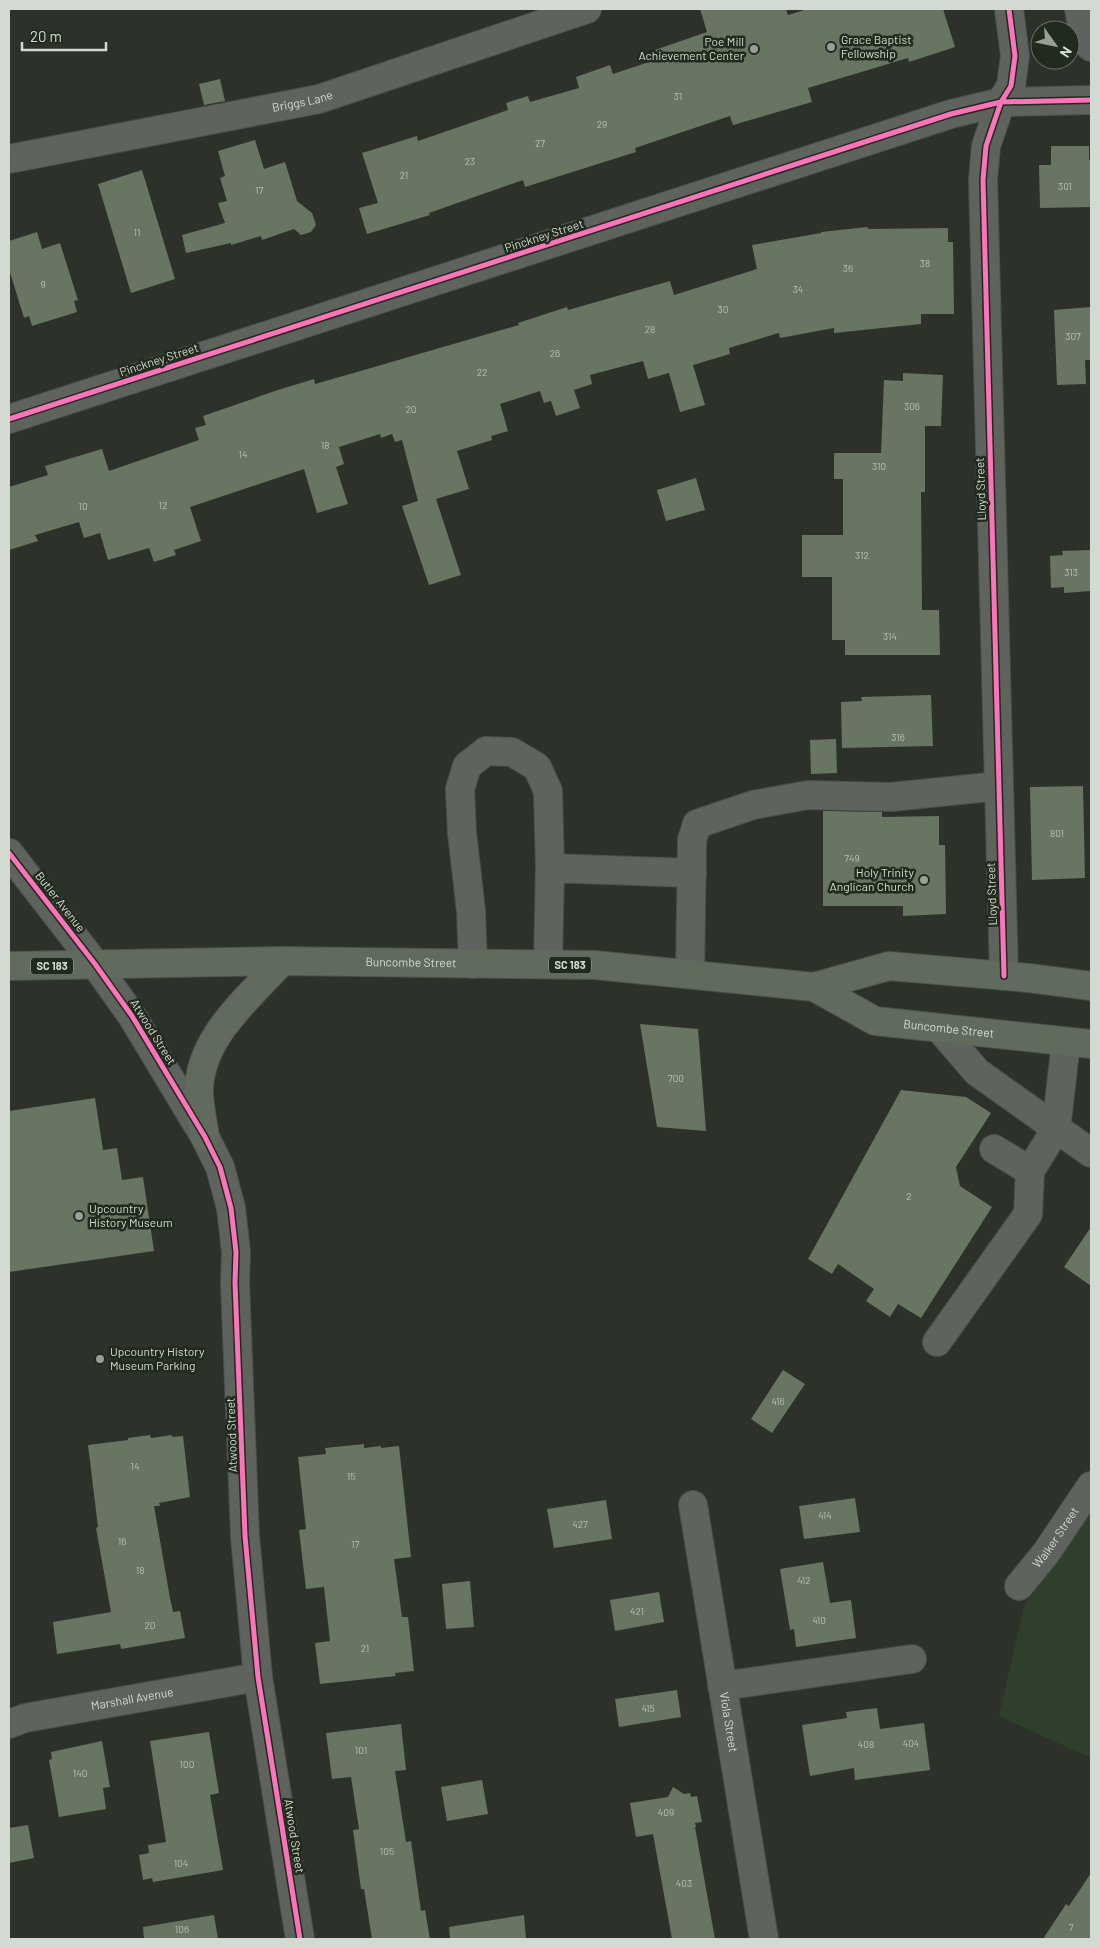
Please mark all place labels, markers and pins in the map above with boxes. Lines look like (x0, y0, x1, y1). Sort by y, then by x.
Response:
place label: Grace Baptist Fellowship (841, 32, 912, 60)
place label: Poe Mill Achievement Center (638, 34, 745, 62)
marker: Grace Baptist Fellowship (825, 41, 837, 53)
marker: Poe Mill Achievement Center (748, 43, 760, 55)
place label: Holy Trinity Anglican Church (830, 865, 914, 893)
marker: Holy Trinity Anglican Church (918, 874, 930, 886)
place label: Upcountry History Museum (89, 1201, 173, 1229)
marker: Upcountry History Museum (73, 1210, 85, 1222)
place label: Upcountry History Museum Parking (110, 1344, 205, 1372)
marker: Upcountry History Museum Parking (94, 1353, 106, 1365)

